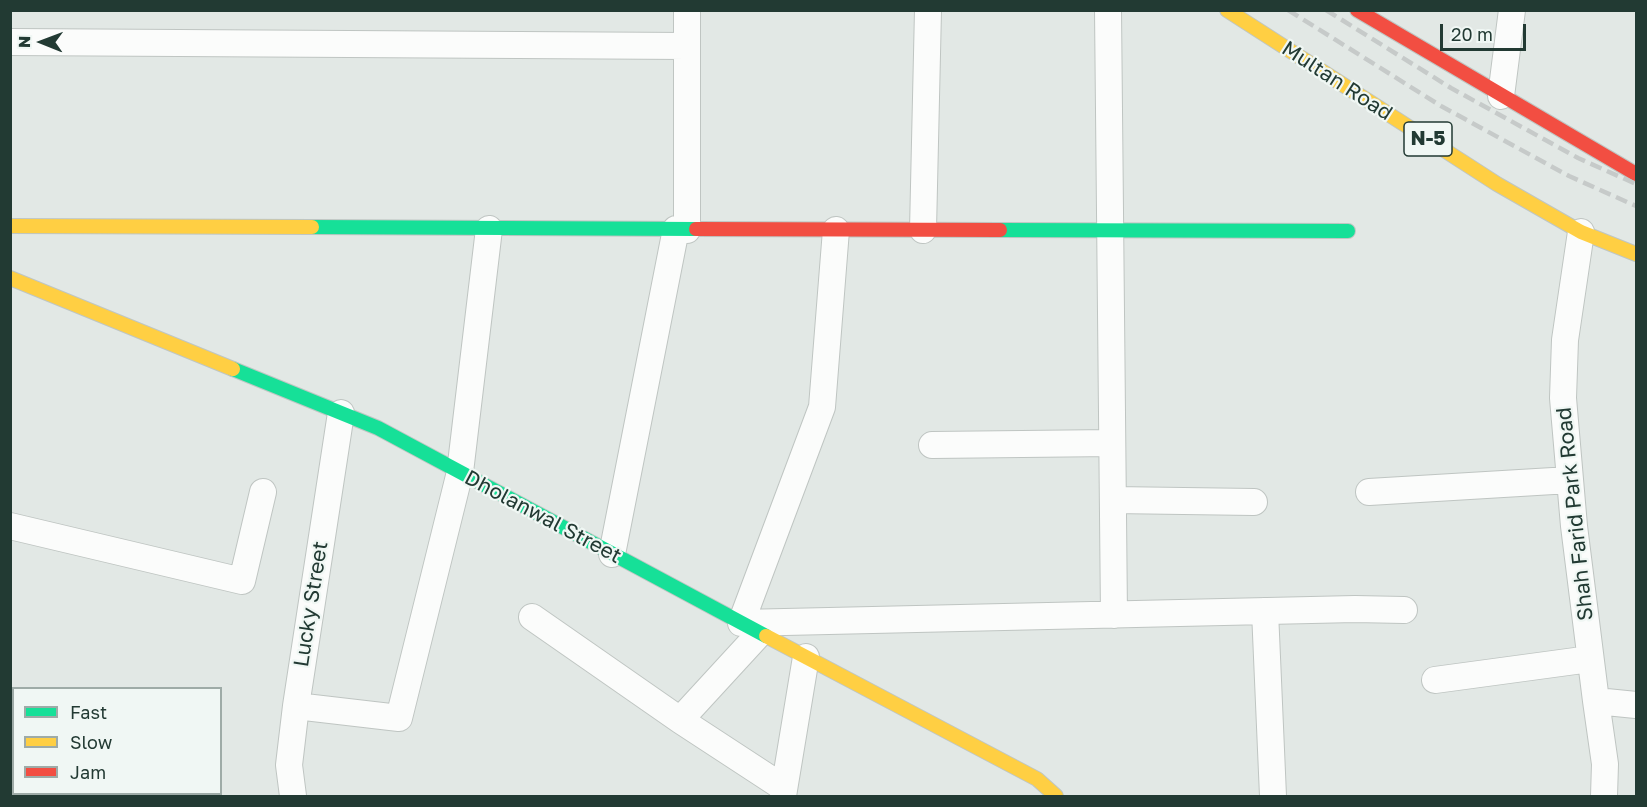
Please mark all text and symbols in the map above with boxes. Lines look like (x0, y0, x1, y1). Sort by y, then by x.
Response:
north arrow (12, 12, 72, 72)
scale bar (1443, 12, 1528, 50)
text: 20 m (1451, 23, 1493, 45)
text: N (14, 35, 34, 48)
street label: Multan Road (1277, 36, 1397, 126)
road number: N-5 (1404, 122, 1452, 156)
street label: Shah Farid Park Road (1551, 406, 1599, 622)
street label: Dholanwal Street (460, 465, 626, 569)
street label: Lucky Street (289, 539, 333, 669)
legend (12, 687, 222, 795)
text: Fast (70, 701, 107, 723)
text: Slow (70, 731, 112, 753)
text: Jam (70, 761, 106, 783)

